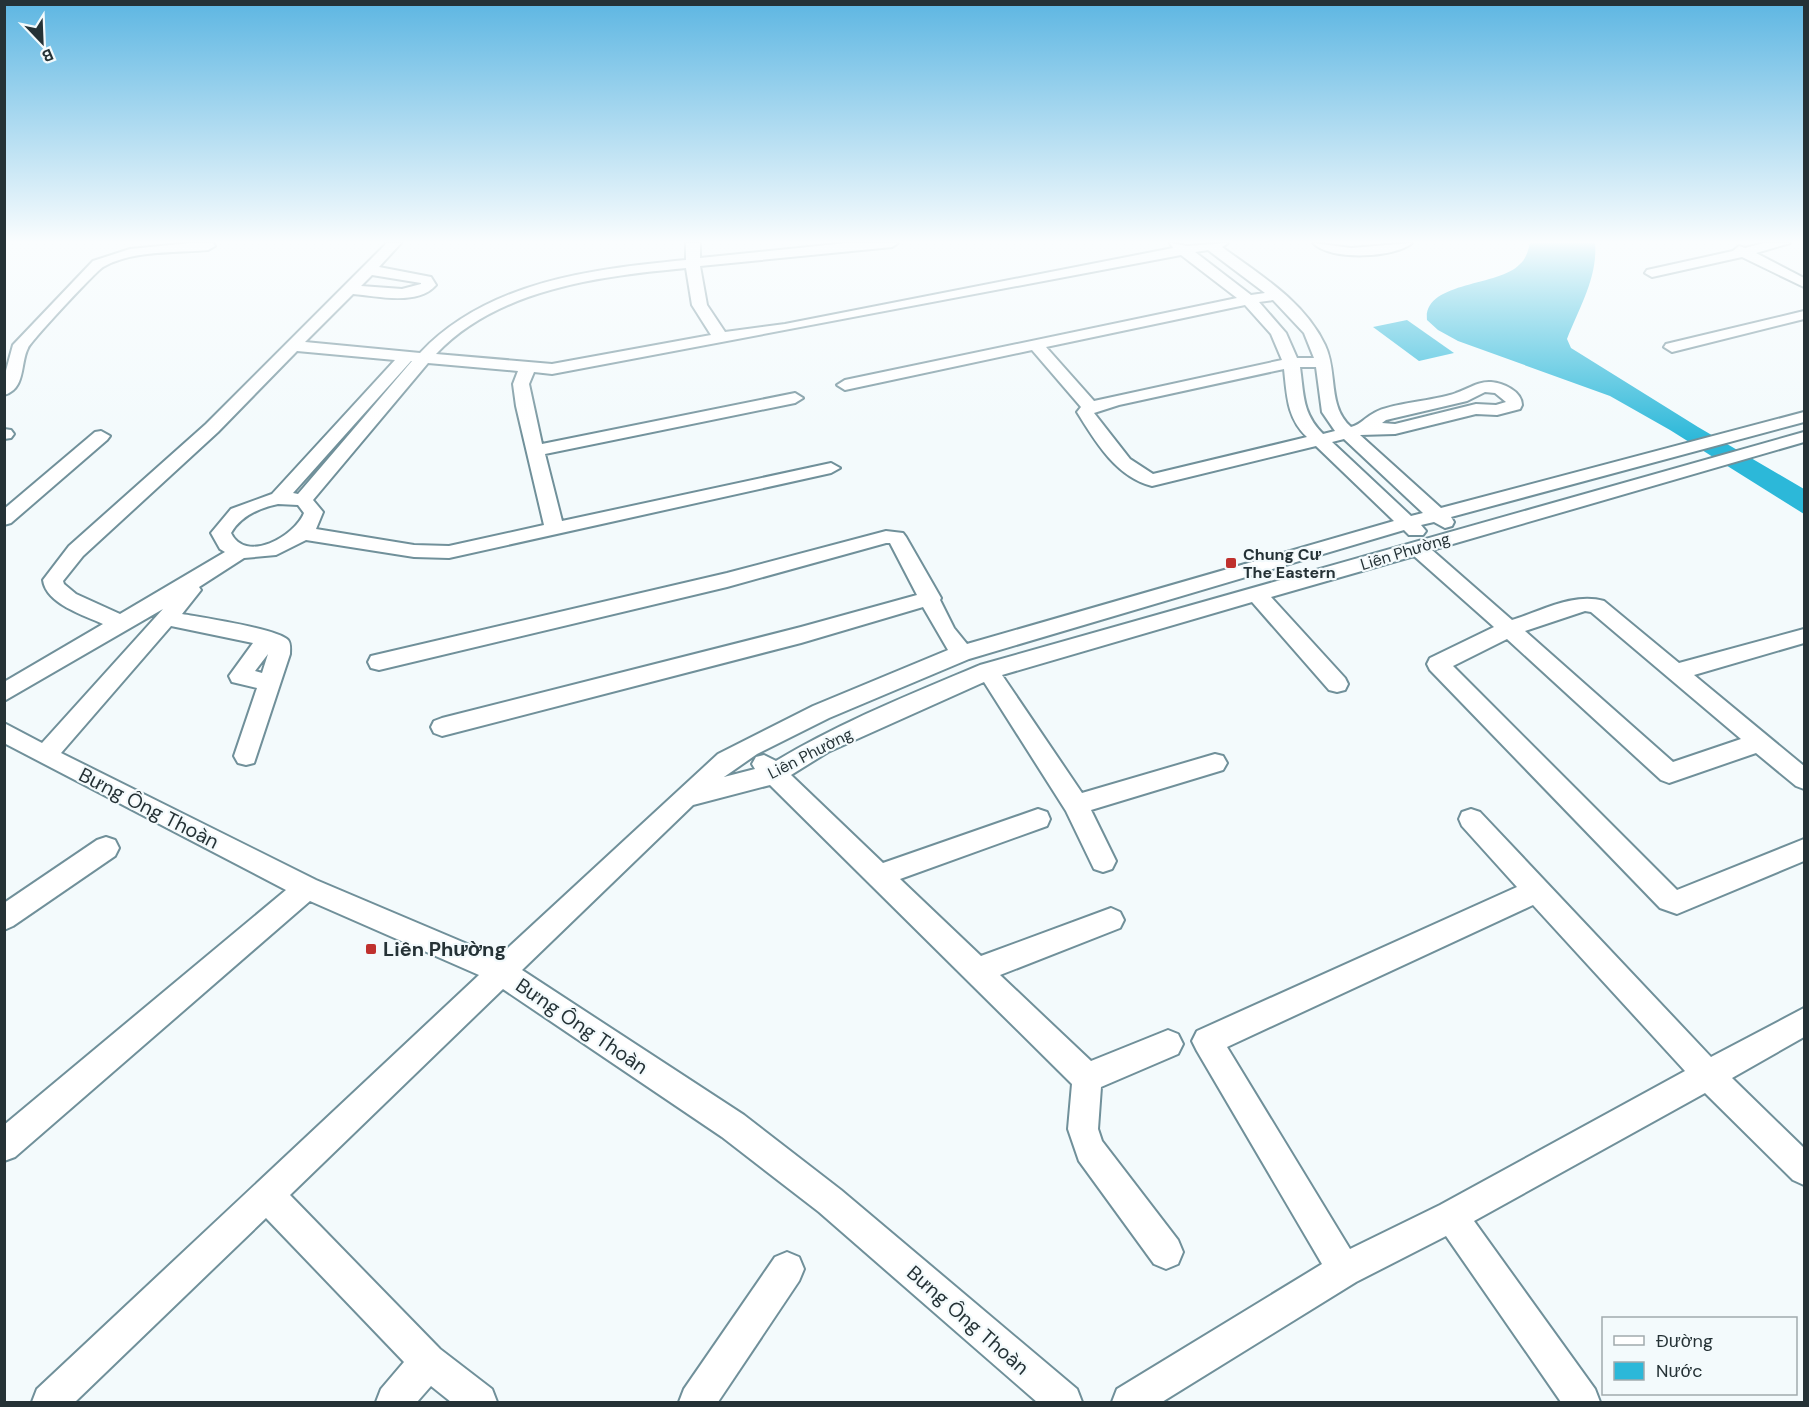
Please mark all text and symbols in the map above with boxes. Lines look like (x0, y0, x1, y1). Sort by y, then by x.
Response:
north arrow (12, 12, 72, 72)
text: B (39, 44, 56, 67)
street label: Liên Phường (1358, 528, 1453, 575)
place label: Chung Cư The Eastern (1243, 544, 1336, 583)
marker: Chung Cư The Eastern (1224, 556, 1238, 570)
street label: Liên Phường (764, 723, 856, 784)
street label: Bưng Ông Thoàn (75, 762, 223, 854)
place label: Liên Phường (383, 936, 506, 962)
marker: Liên Phường (364, 942, 378, 956)
street label: Bưng Ông Thoàn (511, 972, 653, 1080)
street label: Bưng Ông Thoàn (901, 1260, 1035, 1380)
legend (1602, 1317, 1797, 1395)
text: Đường (1656, 1329, 1713, 1353)
text: Nước (1656, 1359, 1703, 1383)

